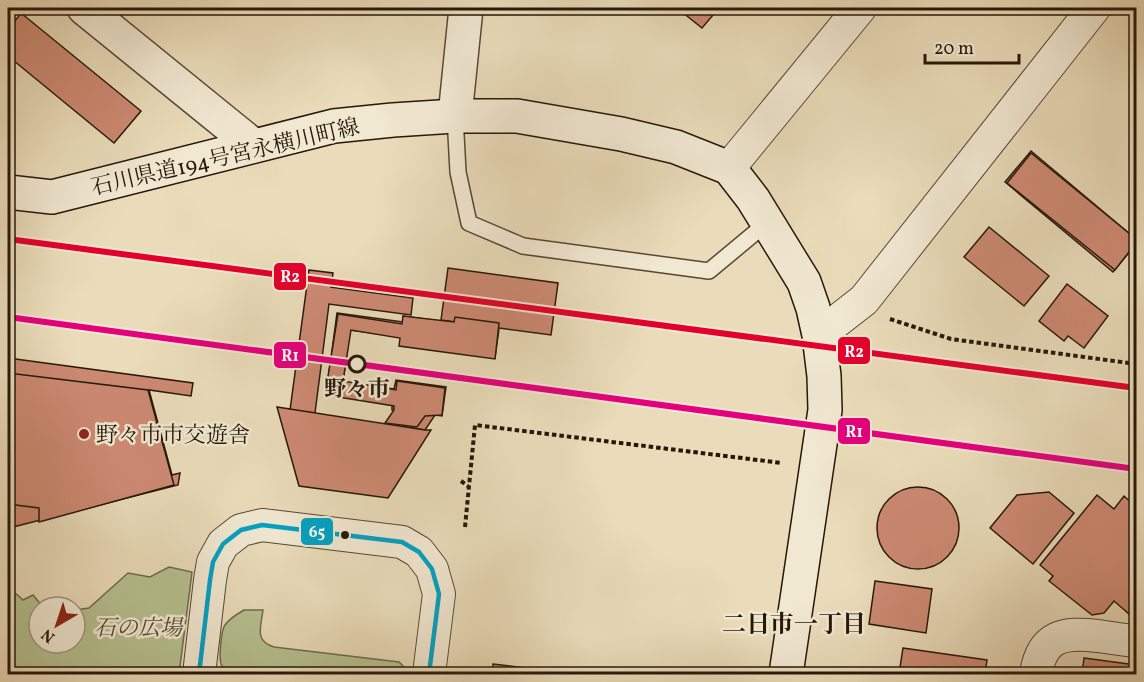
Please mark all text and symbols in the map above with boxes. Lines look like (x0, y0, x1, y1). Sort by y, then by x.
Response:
scale bar (925, 27, 1020, 65)
text: 20 m (934, 37, 974, 62)
street label: 石川県道194号宮永横川町線 (88, 112, 363, 204)
line badge: R2 (273, 262, 307, 291)
text: R2 (280, 267, 300, 289)
line badge: R2 (837, 336, 871, 365)
line badge: R1 (273, 341, 307, 369)
text: R2 (844, 342, 864, 364)
text: R1 (281, 346, 299, 368)
marker: 野々市 (348, 355, 366, 373)
place label: 野々市 (324, 375, 390, 406)
line badge: R1 (837, 417, 871, 445)
place label: 野々市市交遊舎 (96, 421, 250, 452)
text: R1 (845, 422, 863, 444)
marker: 野々市市交遊舎 (77, 427, 91, 441)
line badge: 65 (300, 517, 334, 546)
text: 65 (309, 522, 326, 544)
unlabelled marker (339, 529, 351, 541)
north arrow (27, 595, 87, 655)
district label: 二日市一丁目 (722, 609, 866, 643)
park label: 石の広場 (94, 614, 184, 645)
text: N (37, 623, 60, 647)

